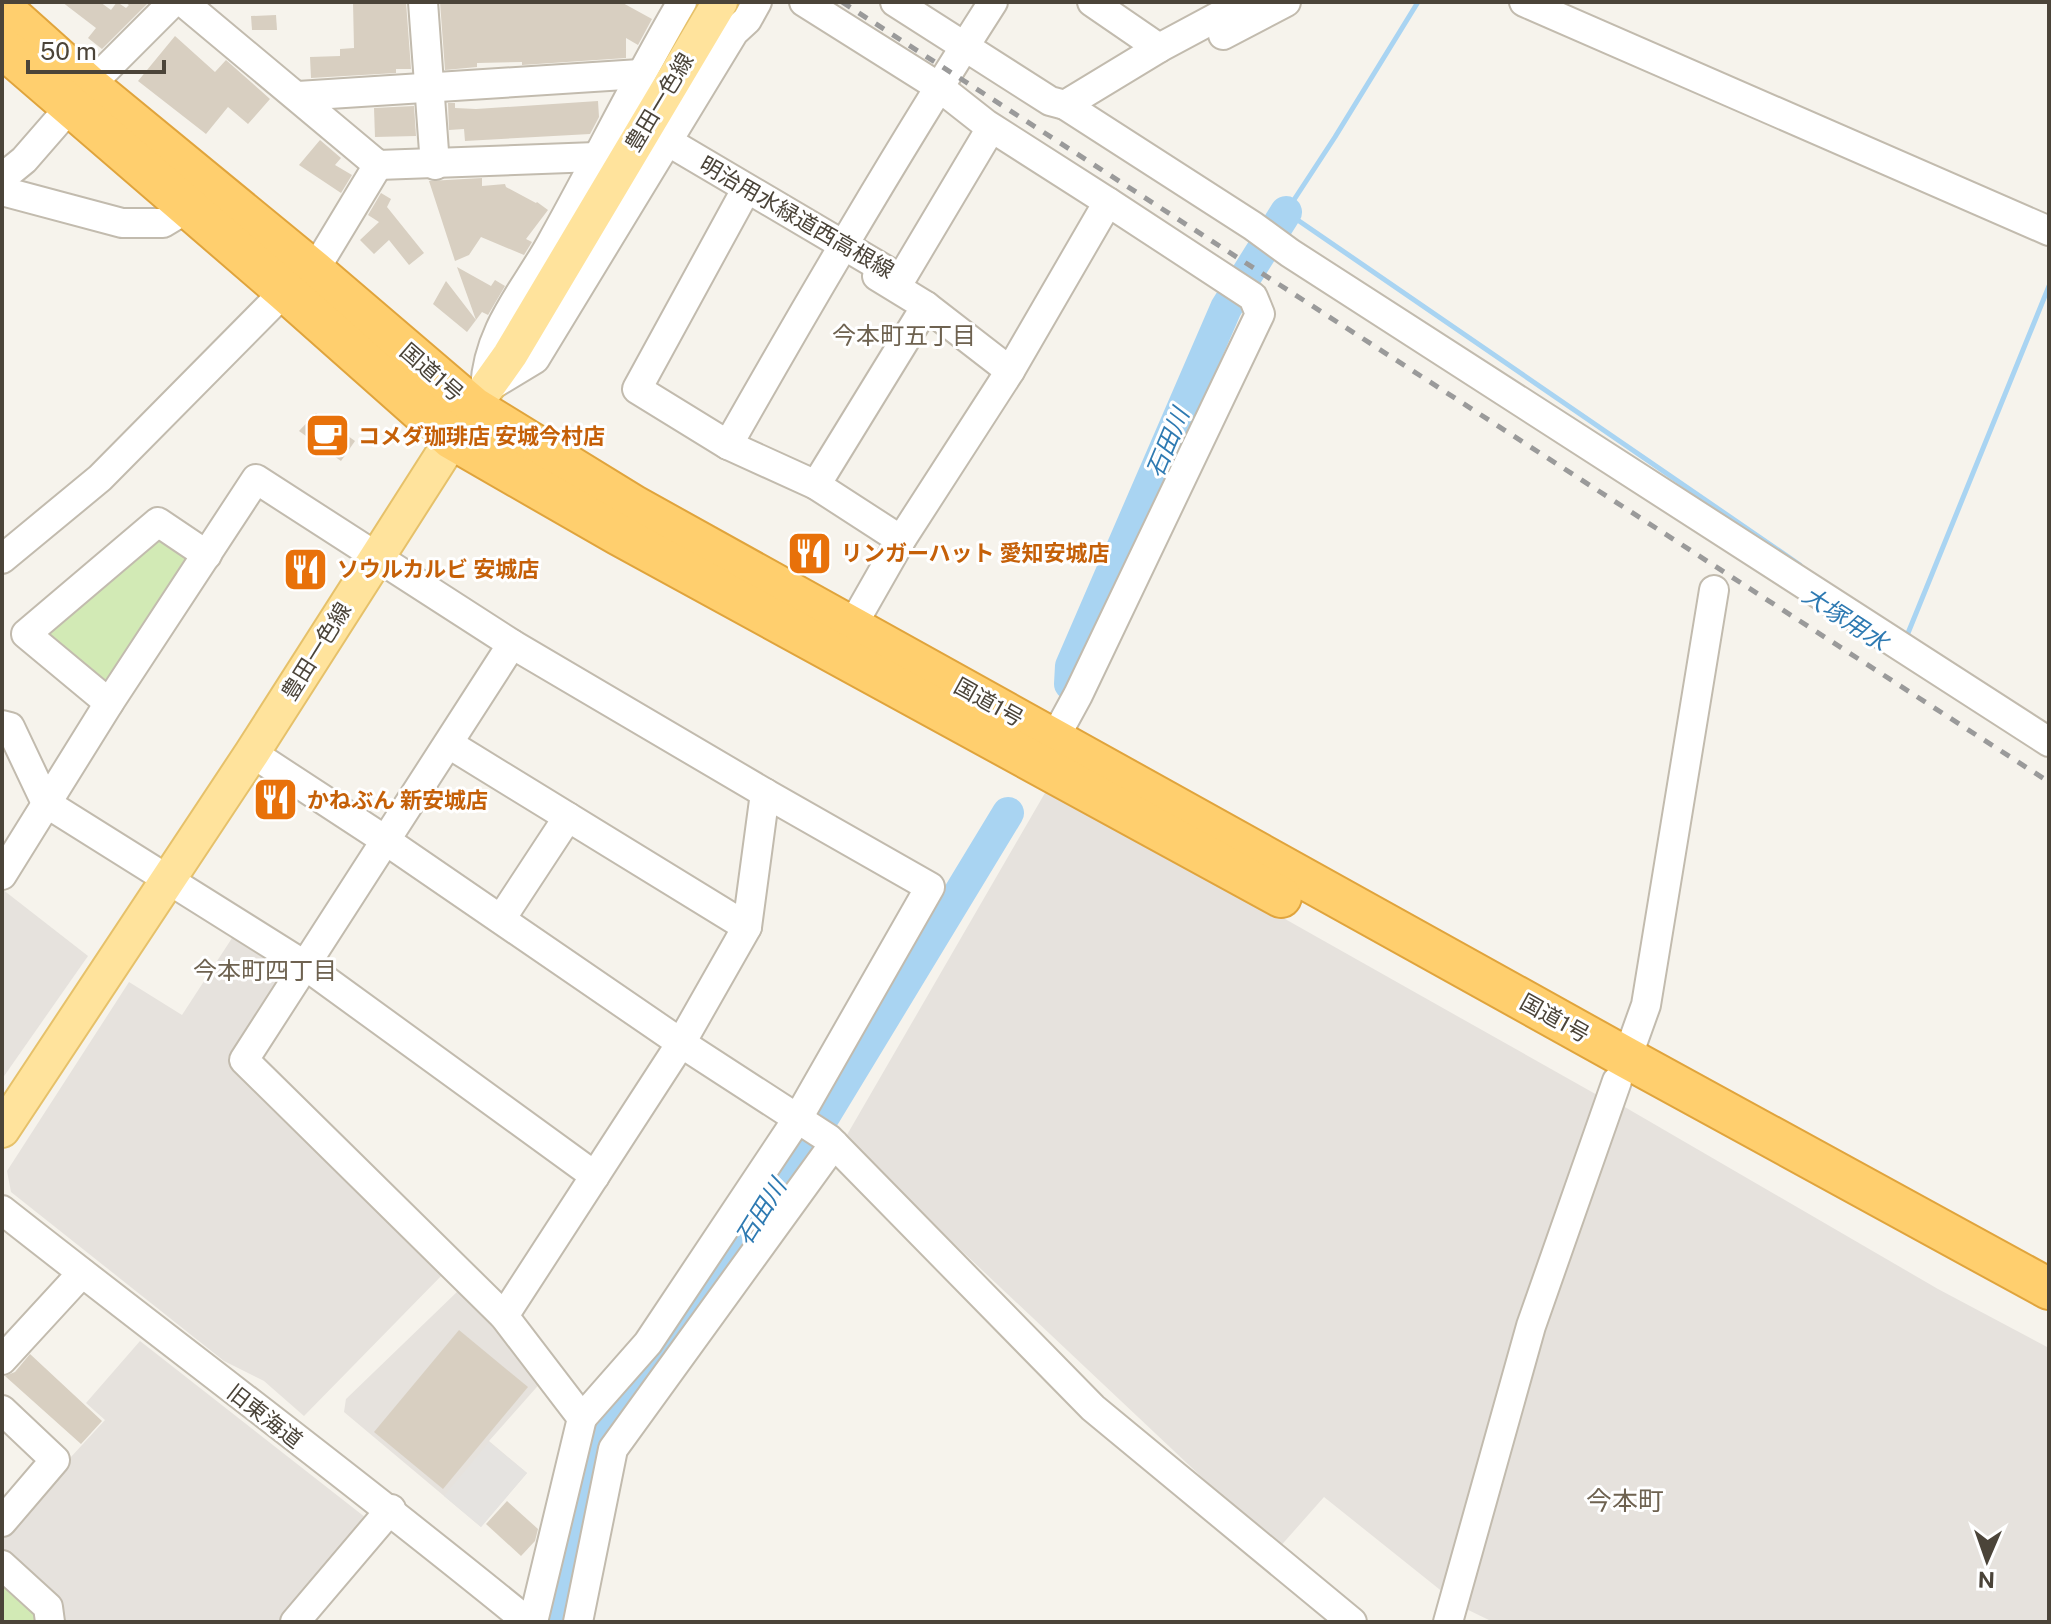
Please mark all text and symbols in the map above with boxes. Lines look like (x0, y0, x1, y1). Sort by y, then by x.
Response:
scale bar (28, 24, 164, 74)
text: 50 m (40, 37, 97, 65)
street label: 豊田一色線 (620, 48, 698, 156)
street label: 明治用水緑道西高根線 (695, 151, 899, 283)
district label: 今本町五丁目 (832, 321, 976, 349)
street label: 国道1号 (395, 338, 469, 406)
water label: 石田川 (1140, 401, 1195, 481)
cafe icon: コメダ珈琲店 安城今村店 (303, 412, 351, 460)
place label: コメダ珈琲店 安城今村店 (358, 423, 605, 449)
restaurant icon: リンガーハット 愛知安城店 (786, 529, 834, 577)
place label: リンガーハット 愛知安城店 (841, 540, 1110, 566)
restaurant icon: ソウルカルビ 安城店 (282, 545, 330, 593)
place label: ソウルカルビ 安城店 (337, 556, 539, 582)
water label: 大塚用水 (1798, 580, 1896, 658)
street label: 豊田一色線 (276, 597, 356, 705)
street label: 国道1号 (950, 672, 1028, 732)
restaurant icon: かねぶん 新安城店 (252, 776, 300, 824)
place label: かねぶん 新安城店 (307, 787, 488, 813)
district label: 今本町四丁目 (193, 956, 337, 984)
street label: 国道1号 (1516, 988, 1594, 1048)
water label: 石田川 (729, 1171, 793, 1249)
street label: 旧東海道 (222, 1379, 308, 1453)
district label: 今本町 (1586, 1485, 1664, 1516)
north arrow (1947, 1520, 2027, 1600)
text: N (1977, 1567, 1995, 1593)

